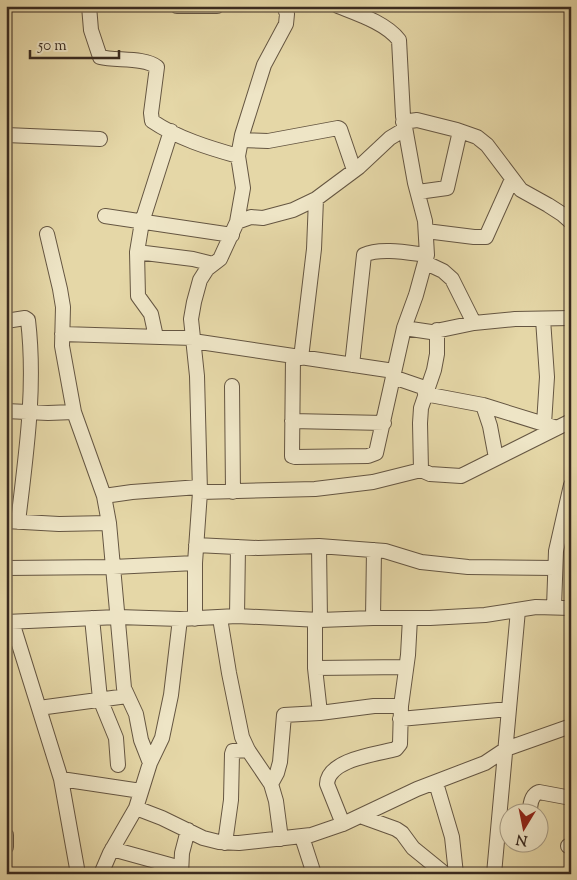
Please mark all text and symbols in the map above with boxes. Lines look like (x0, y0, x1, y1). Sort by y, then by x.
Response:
scale bar (30, 28, 119, 60)
text: 50 m (37, 36, 67, 57)
north arrow (500, 802, 550, 852)
text: N (515, 828, 529, 850)

